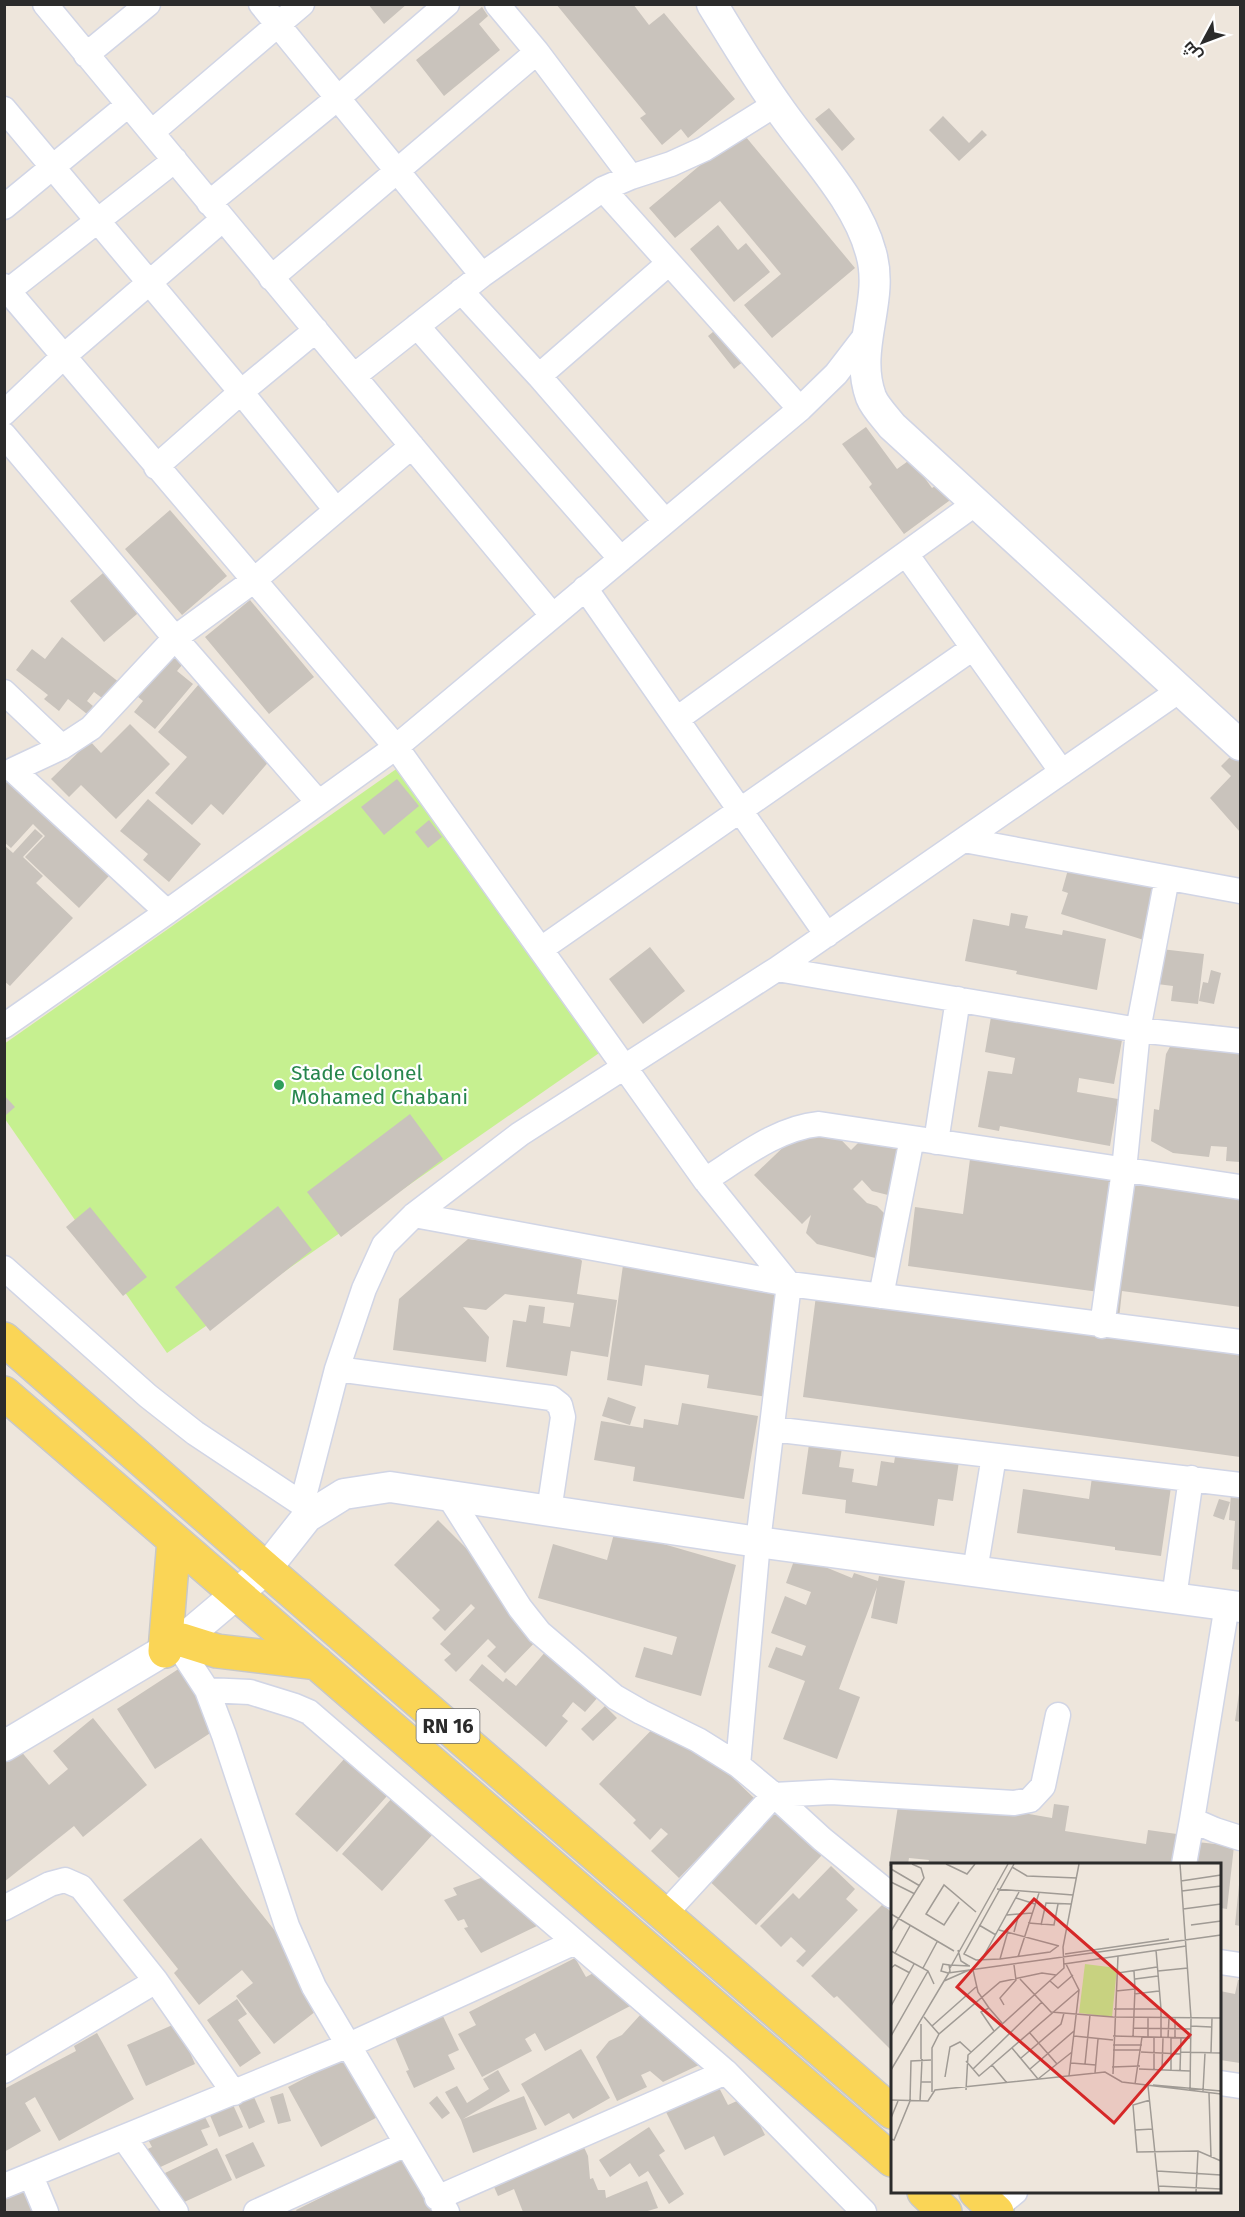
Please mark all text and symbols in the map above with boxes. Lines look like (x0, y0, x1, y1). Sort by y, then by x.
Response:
north arrow (1173, 12, 1233, 72)
text: ش (1178, 38, 1206, 65)
place label: Stade Colonel Mohamed Chabani (291, 1060, 468, 1110)
marker: Stade Colonel Mohamed Chabani (272, 1078, 286, 1092)
road number: RN 16 (416, 1709, 480, 1743)
inset map (891, 1863, 1221, 2193)

